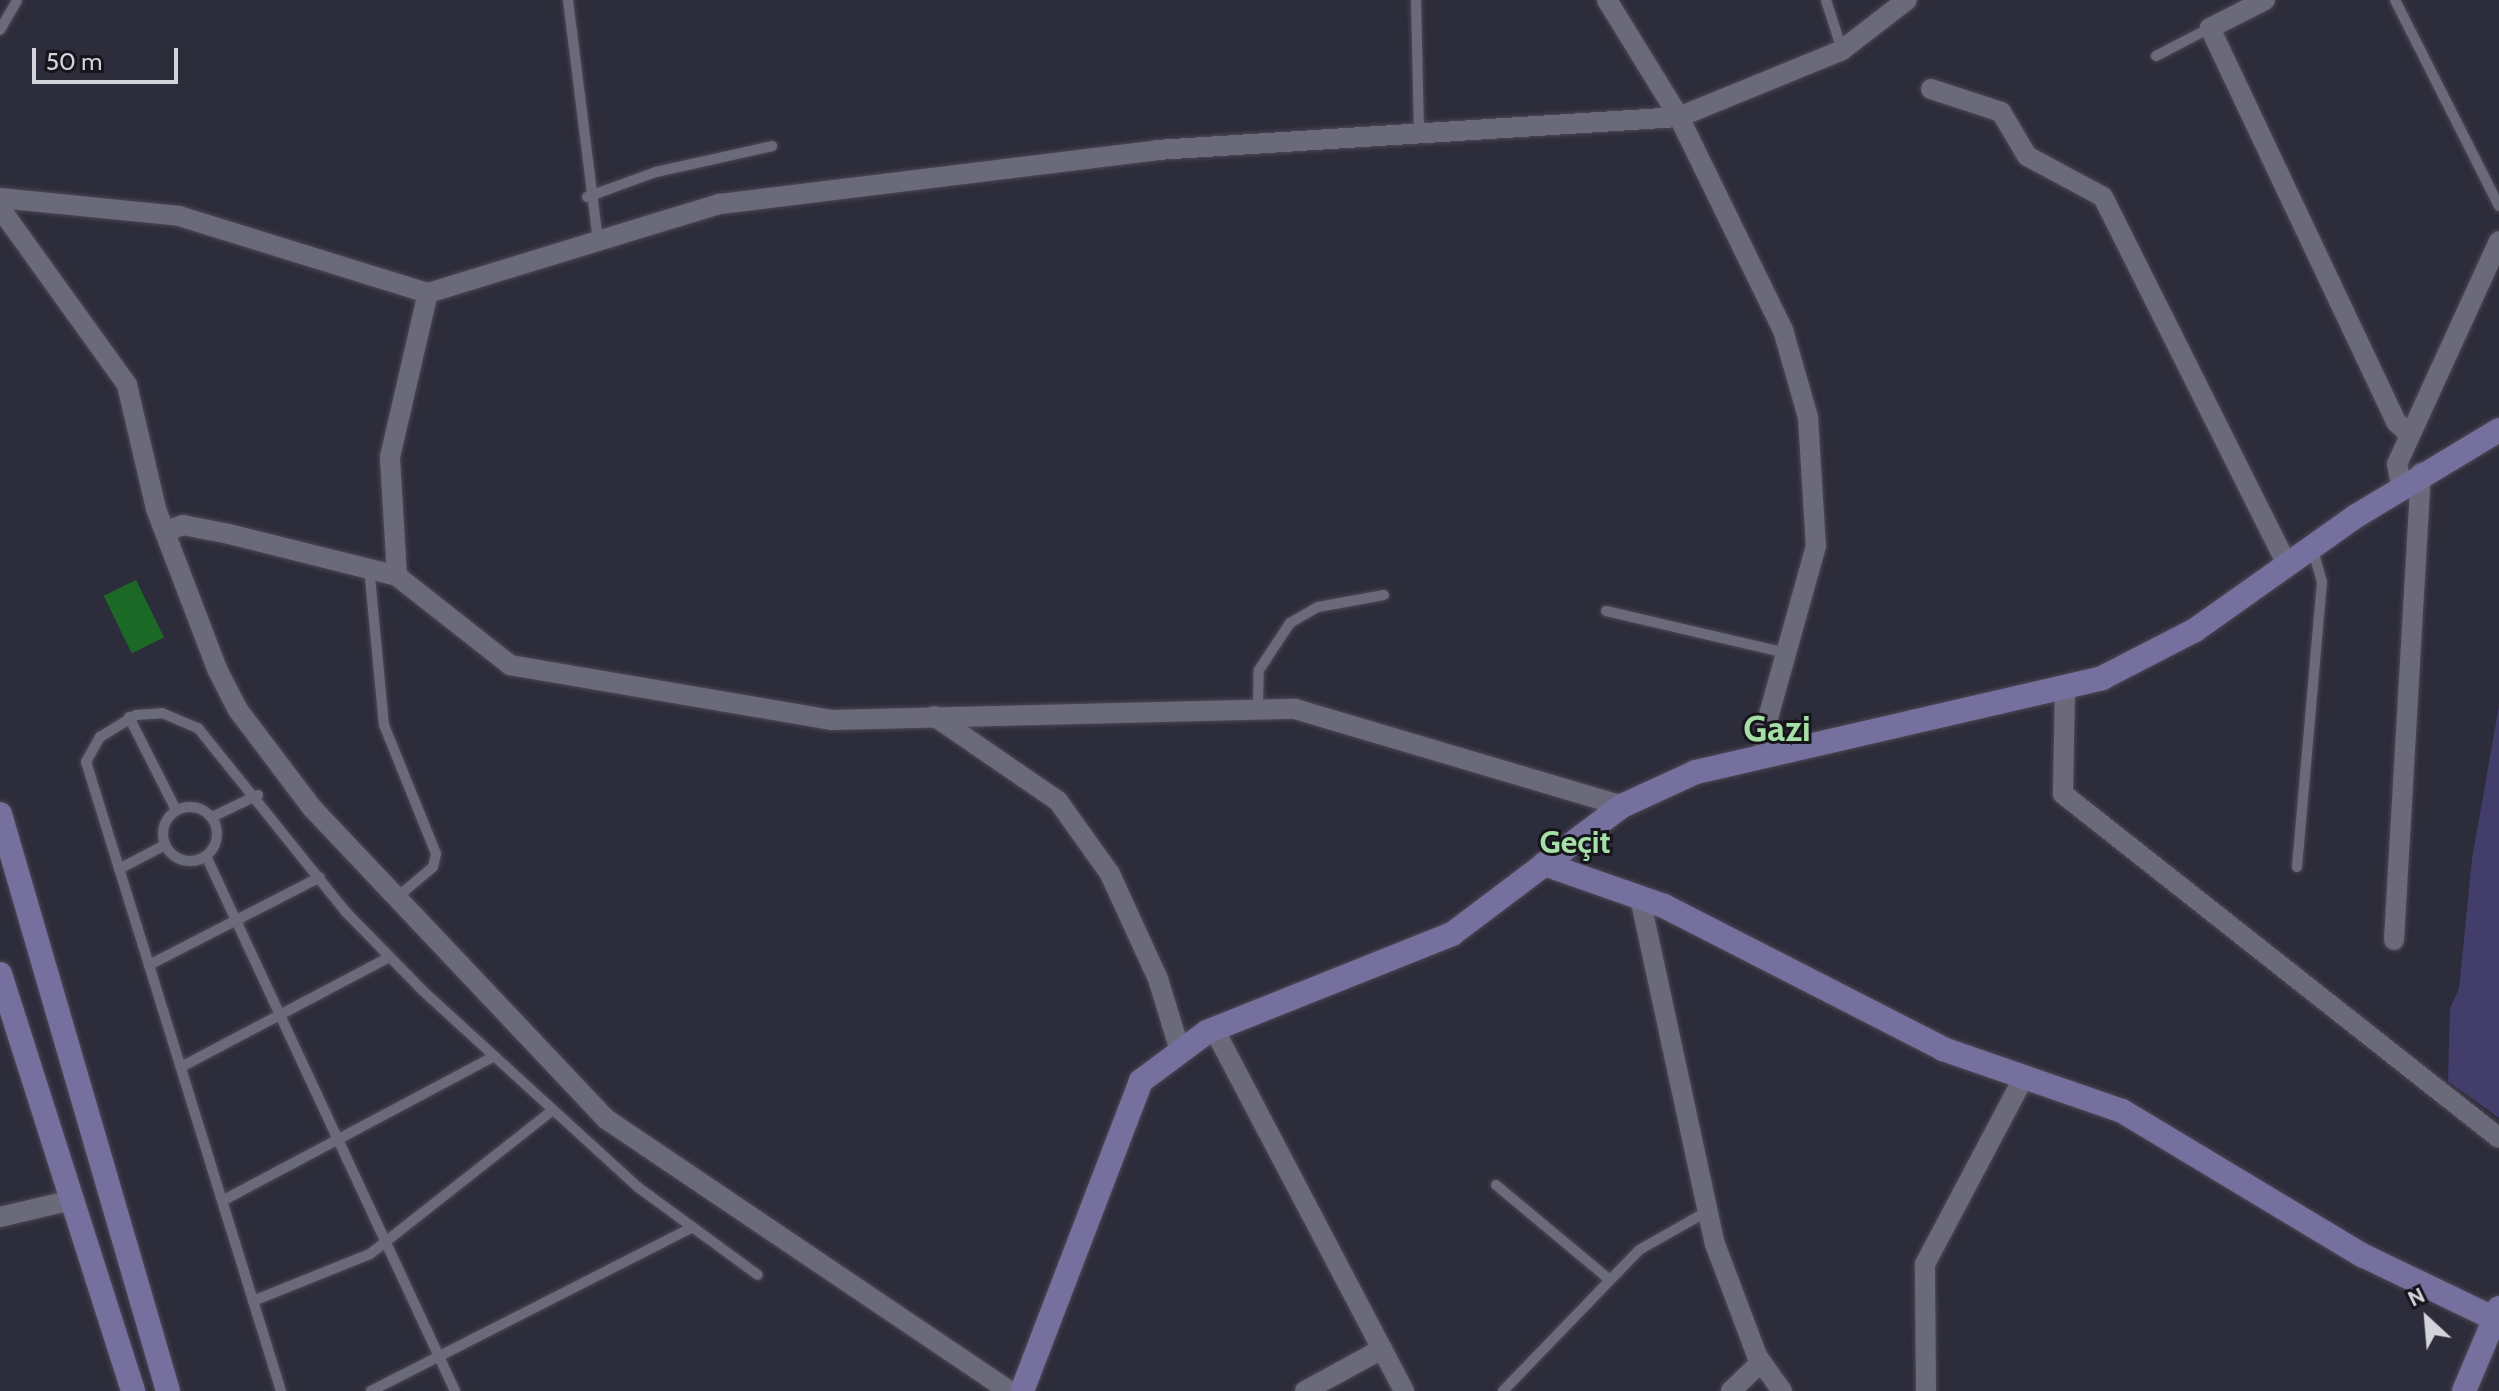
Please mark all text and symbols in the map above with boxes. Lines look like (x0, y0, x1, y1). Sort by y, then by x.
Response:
scale bar (36, 32, 182, 82)
text: 50 m (46, 47, 102, 76)
district label: Gazi (1743, 707, 1811, 751)
district label: Geçit (1540, 823, 1610, 861)
north arrow (2387, 1279, 2467, 1359)
text: N (2403, 1281, 2429, 1313)

